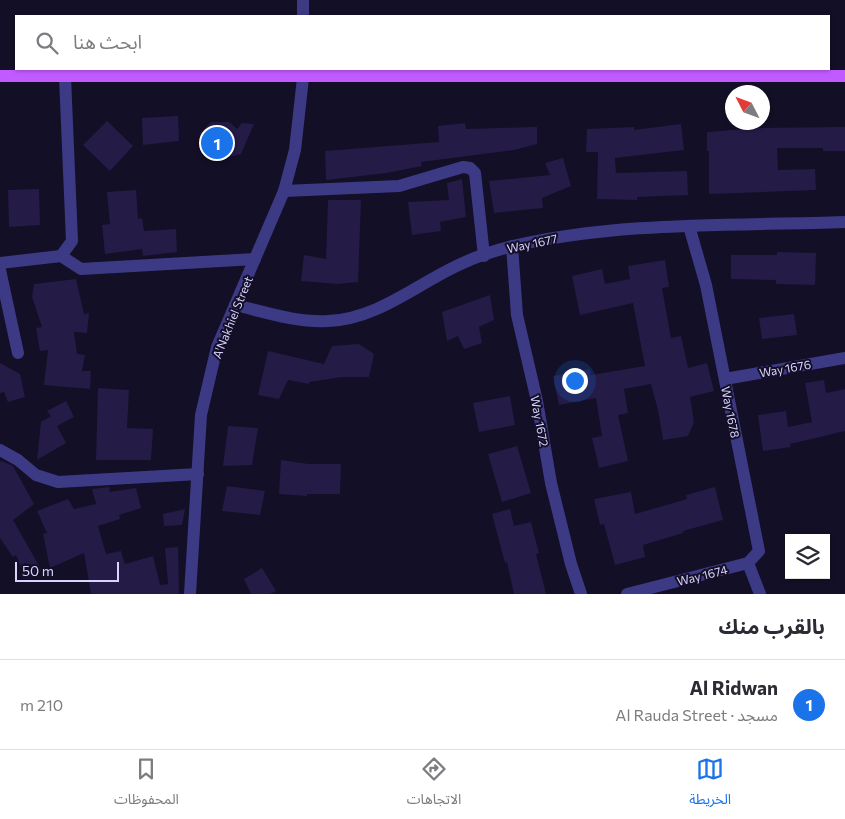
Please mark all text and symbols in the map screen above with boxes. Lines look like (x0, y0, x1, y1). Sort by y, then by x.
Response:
search box (15, 15, 830, 70)
icon: search (33, 29, 61, 57)
text: ابحث هنا (73, 30, 142, 53)
north arrow (725, 85, 770, 130)
pin: 1 (201, 124, 233, 162)
street label: Way 1677 (505, 231, 559, 255)
street label: A'Nakhiel Street (209, 274, 255, 360)
street label: Way 1676 (758, 357, 812, 379)
your location (562, 368, 588, 394)
street label: Way 1678 (719, 385, 743, 439)
street label: Way 1672 (528, 394, 552, 448)
map controls (785, 534, 830, 579)
button: layers (785, 534, 830, 579)
scale bar (15, 559, 119, 582)
text: 50 m (22, 562, 54, 579)
street label: Way 1674 (675, 562, 729, 588)
text: بالقرب منك (719, 613, 825, 638)
text: Al Ridwan (689, 676, 778, 699)
text: 210 m (20, 695, 63, 714)
text: 1 (805, 695, 813, 714)
text: مسجد · Al Rauda Street (615, 705, 778, 724)
tab: المحفوظات (114, 755, 179, 814)
tab: الاتجاهات (407, 755, 461, 814)
tab: الخريطة (689, 755, 731, 814)

